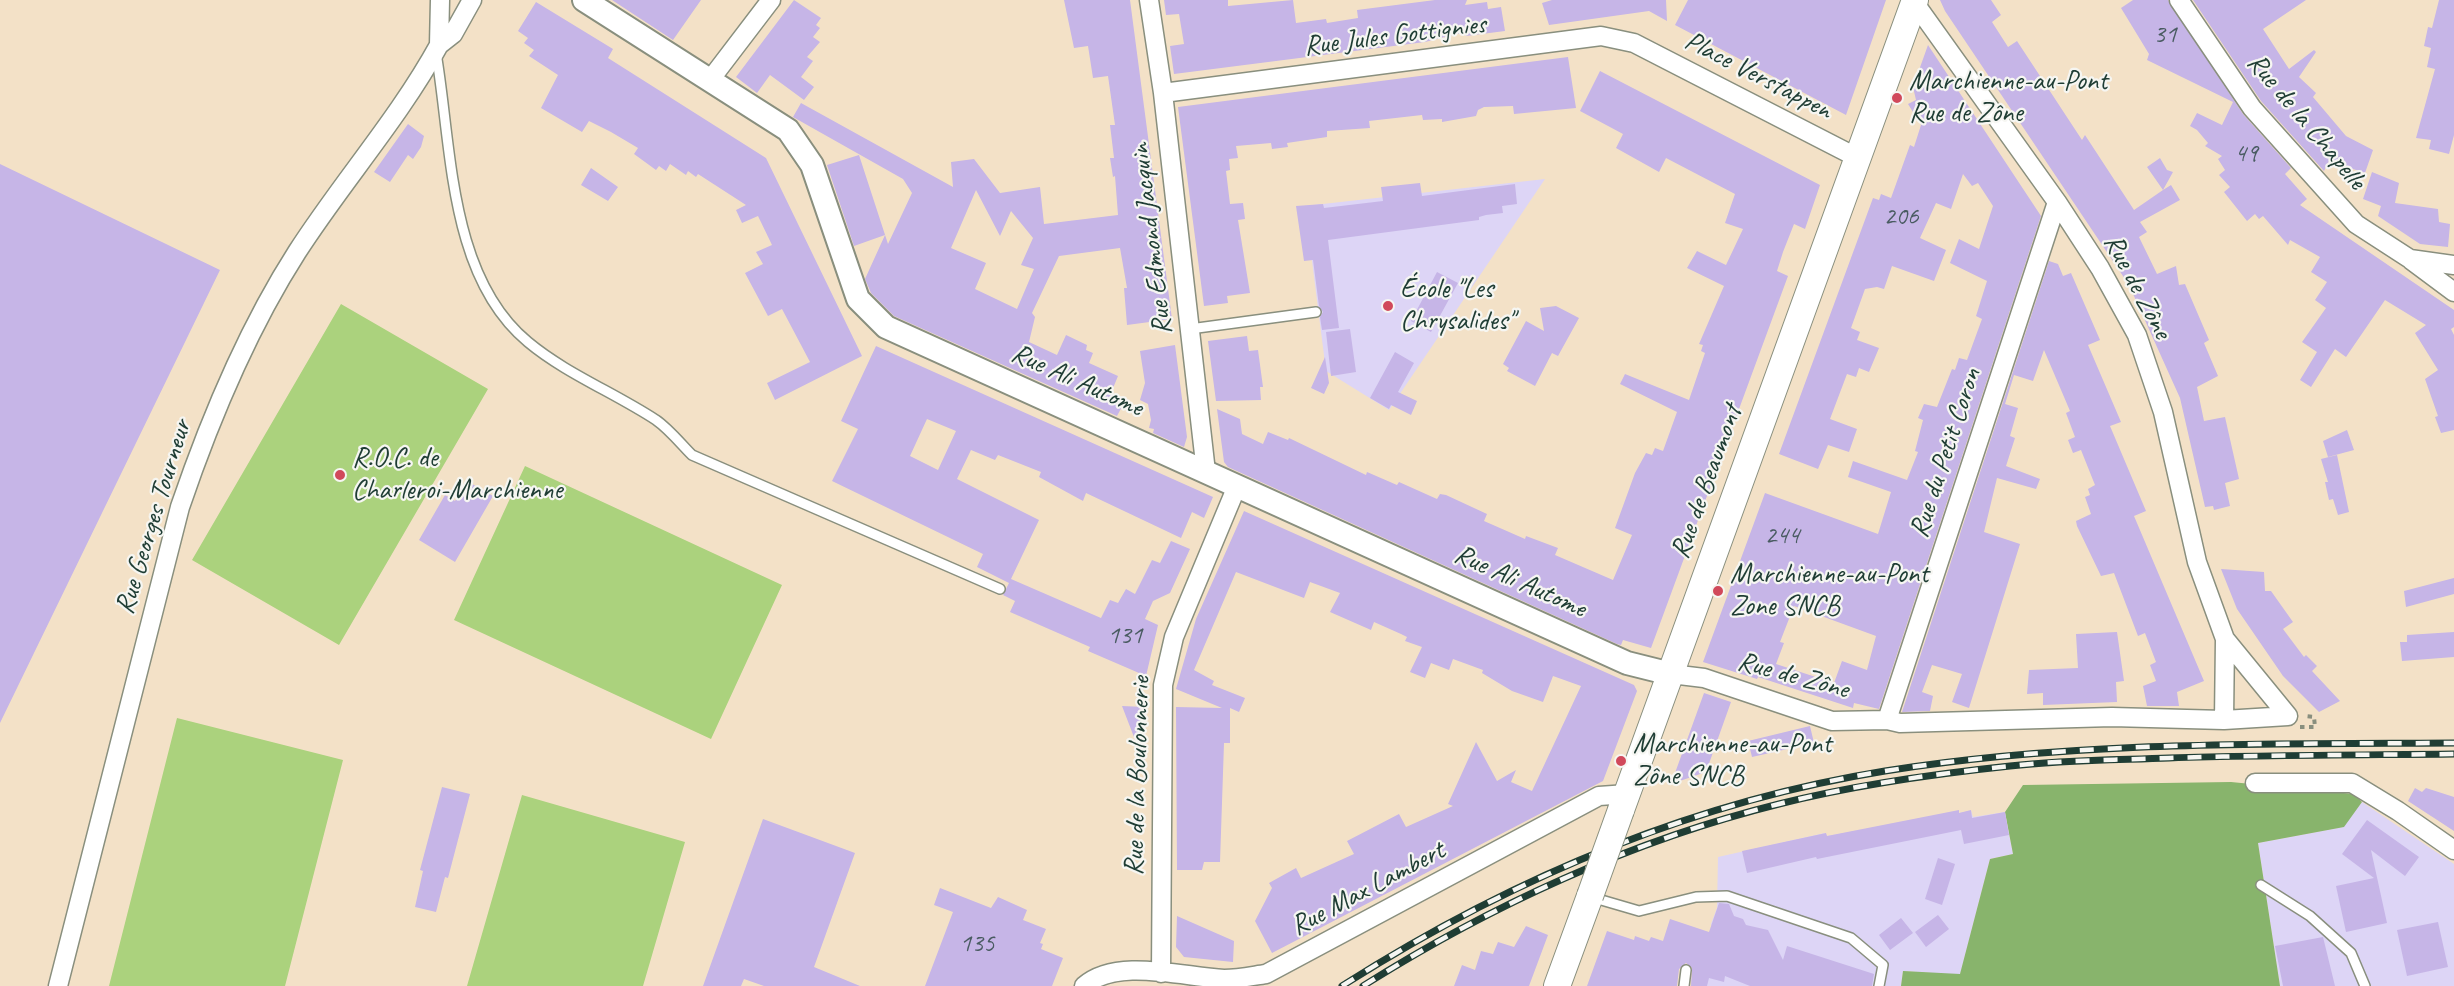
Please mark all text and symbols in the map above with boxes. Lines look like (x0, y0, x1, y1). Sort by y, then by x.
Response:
street label: Rue Jules Gottignies (1302, 8, 1488, 64)
house number: 31 (2153, 19, 2177, 51)
street label: Place Verstappen (1679, 25, 1837, 127)
street label: Rue de la Chapelle (2239, 47, 2373, 197)
place label: Marchienne-au-Pont Rue de Zône (1909, 65, 2107, 131)
marker: Marchienne-au-Pont Rue de Zône (1890, 91, 1904, 105)
house number: 49 (2234, 138, 2258, 170)
street label: Rue Edmond Jacquin (1124, 141, 1180, 337)
house number: 206 (1883, 201, 1919, 233)
street label: Rue de Zône (2096, 229, 2178, 345)
place label: École "Les Chrysalides" (1400, 273, 1514, 339)
marker: École "Les Chrysalides" (1381, 299, 1395, 313)
street label: Rue Ali Autome (1006, 337, 1148, 425)
street label: Rue du Petit Coron (1903, 364, 1989, 542)
street label: Rue de Beaumont (1664, 401, 1750, 563)
street label: Rue Georges Tourneur (109, 416, 199, 618)
place label: R.O.C. de Charleroi-Marchienne (352, 442, 562, 508)
marker: R.O.C. de Charleroi-Marchienne (333, 468, 347, 482)
house number: 244 (1764, 520, 1800, 552)
street label: Rue Ali Autome (1449, 538, 1591, 626)
place label: Marchienne-au-Pont Zone SNCB (1730, 558, 1928, 624)
marker: Marchienne-au-Pont Zone SNCB (1711, 584, 1725, 598)
house number: 131 (1107, 620, 1143, 652)
street label: Rue de Zône (1734, 645, 1852, 707)
street label: Rue de la Boulonnerie (1118, 676, 1158, 876)
place label: Marchienne-au-Pont Zône SNCB (1633, 728, 1831, 794)
marker: Marchienne-au-Pont Zône SNCB (1614, 754, 1628, 768)
street label: Rue Max Lambert (1285, 834, 1451, 944)
house number: 135 (959, 928, 995, 960)

